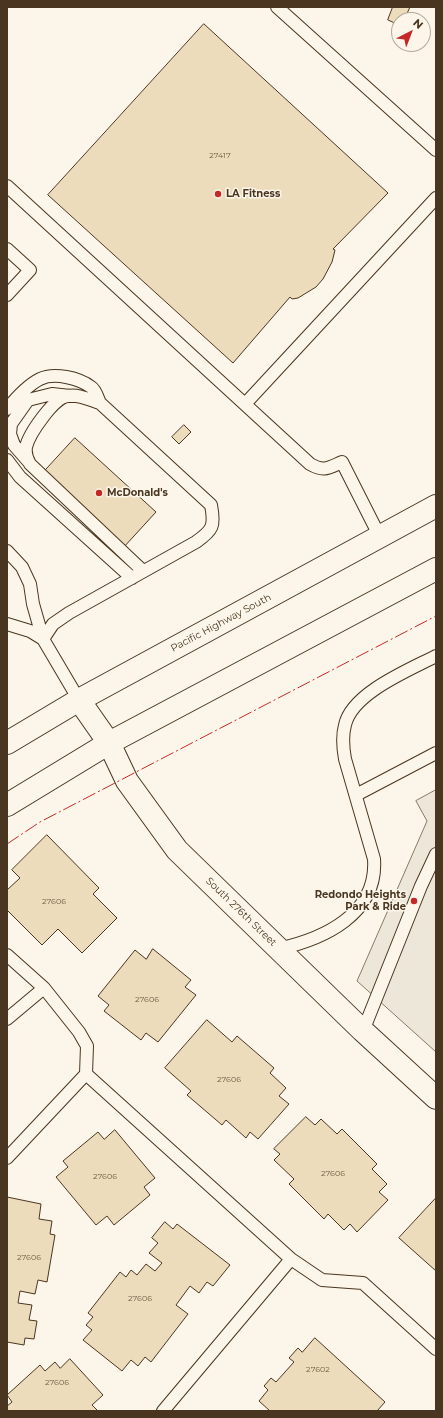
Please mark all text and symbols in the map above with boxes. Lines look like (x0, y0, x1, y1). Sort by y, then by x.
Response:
north arrow (391, 12, 431, 52)
text: N (410, 16, 426, 32)
house number: 27417 (209, 151, 231, 161)
place label: LA Fitness (226, 188, 280, 200)
marker: LA Fitness (213, 189, 223, 199)
place label: McDonald's (107, 487, 168, 499)
marker: McDonald's (94, 488, 104, 498)
street label: Pacific Highway South (169, 591, 273, 655)
street label: South 276th Street (203, 875, 279, 949)
place label: Redondo Heights Park & Ride (315, 889, 406, 912)
marker: Redondo Heights Park & Ride (409, 896, 419, 906)
house number: 27606 (42, 897, 66, 907)
house number: 27606 (135, 995, 159, 1005)
house number: 27606 (217, 1075, 241, 1085)
house number: 27606 (321, 1169, 345, 1179)
house number: 27606 (93, 1172, 117, 1182)
house number: 27606 (17, 1253, 41, 1263)
house number: 27606 (128, 1294, 152, 1304)
house number: 27602 (306, 1365, 330, 1375)
house number: 27606 (45, 1378, 69, 1388)

